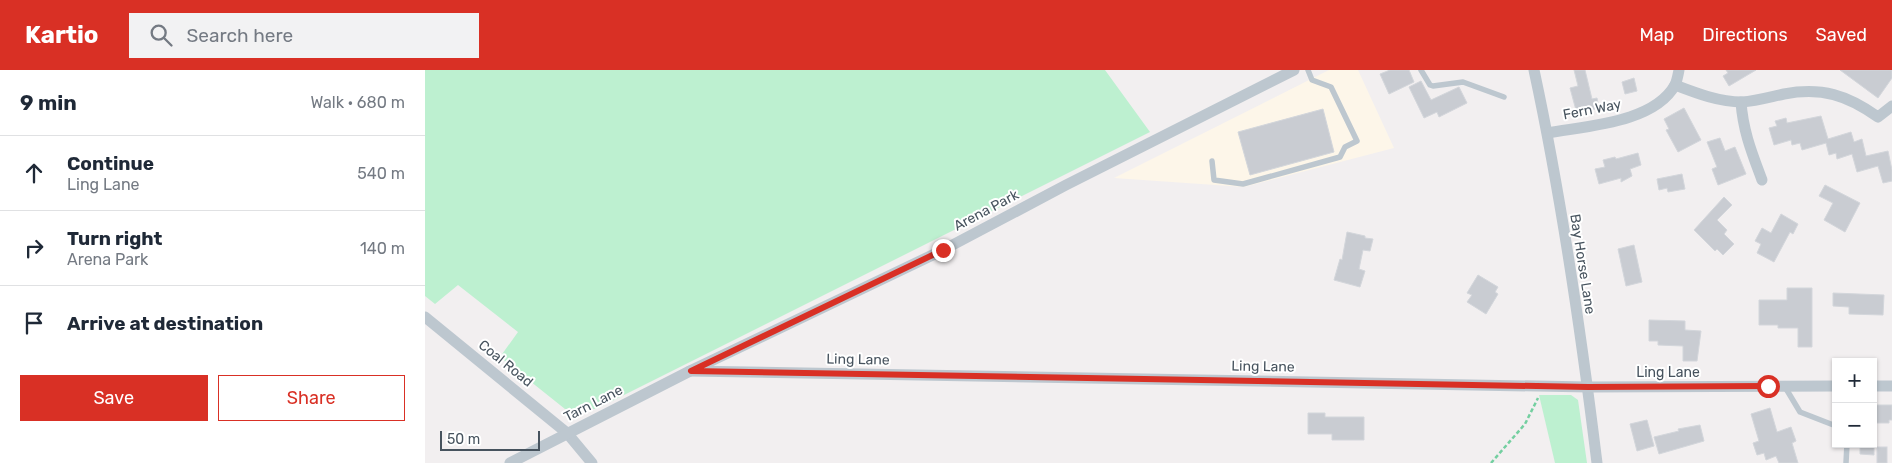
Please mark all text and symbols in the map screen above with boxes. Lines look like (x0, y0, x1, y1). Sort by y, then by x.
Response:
search box (129, 13, 479, 58)
text: Kartio (25, 21, 99, 49)
icon: search (147, 21, 175, 49)
text: Search here (187, 24, 293, 47)
text: Map (1639, 24, 1674, 46)
text: Directions (1702, 24, 1788, 46)
text: Saved (1816, 24, 1867, 46)
text: 9 min (20, 90, 77, 115)
text: Walk · 680 m (310, 93, 405, 112)
street label: Fern Way (1561, 95, 1623, 123)
text: Continue (67, 152, 154, 175)
icon: ahead (20, 159, 48, 187)
text: 540 m (357, 164, 405, 183)
text: Ling Lane (67, 175, 140, 194)
street label: Arena Park (951, 186, 1022, 235)
street label: Bay Horse Lane (1566, 213, 1599, 316)
text: Turn right (67, 227, 162, 250)
icon: right (20, 234, 48, 262)
text: 140 m (360, 239, 405, 258)
route end (932, 239, 955, 262)
text: Arena Park (67, 250, 148, 269)
icon: arrive (20, 309, 48, 337)
text: Arrive at destination (67, 312, 263, 335)
street label: Coal Road (475, 336, 536, 390)
street label: Ling Lane (826, 350, 890, 369)
street label: Ling Lane (1231, 357, 1295, 376)
map controls (1832, 358, 1877, 448)
button: + (1832, 358, 1877, 403)
street label: Ling Lane (1636, 364, 1700, 381)
button: Save (20, 375, 208, 421)
button: Share (218, 375, 405, 421)
route start (1757, 375, 1780, 398)
street label: Tarn Lane (561, 381, 626, 425)
button: − (1832, 403, 1877, 448)
scale bar (440, 428, 540, 451)
text: 50 m (447, 431, 480, 448)

